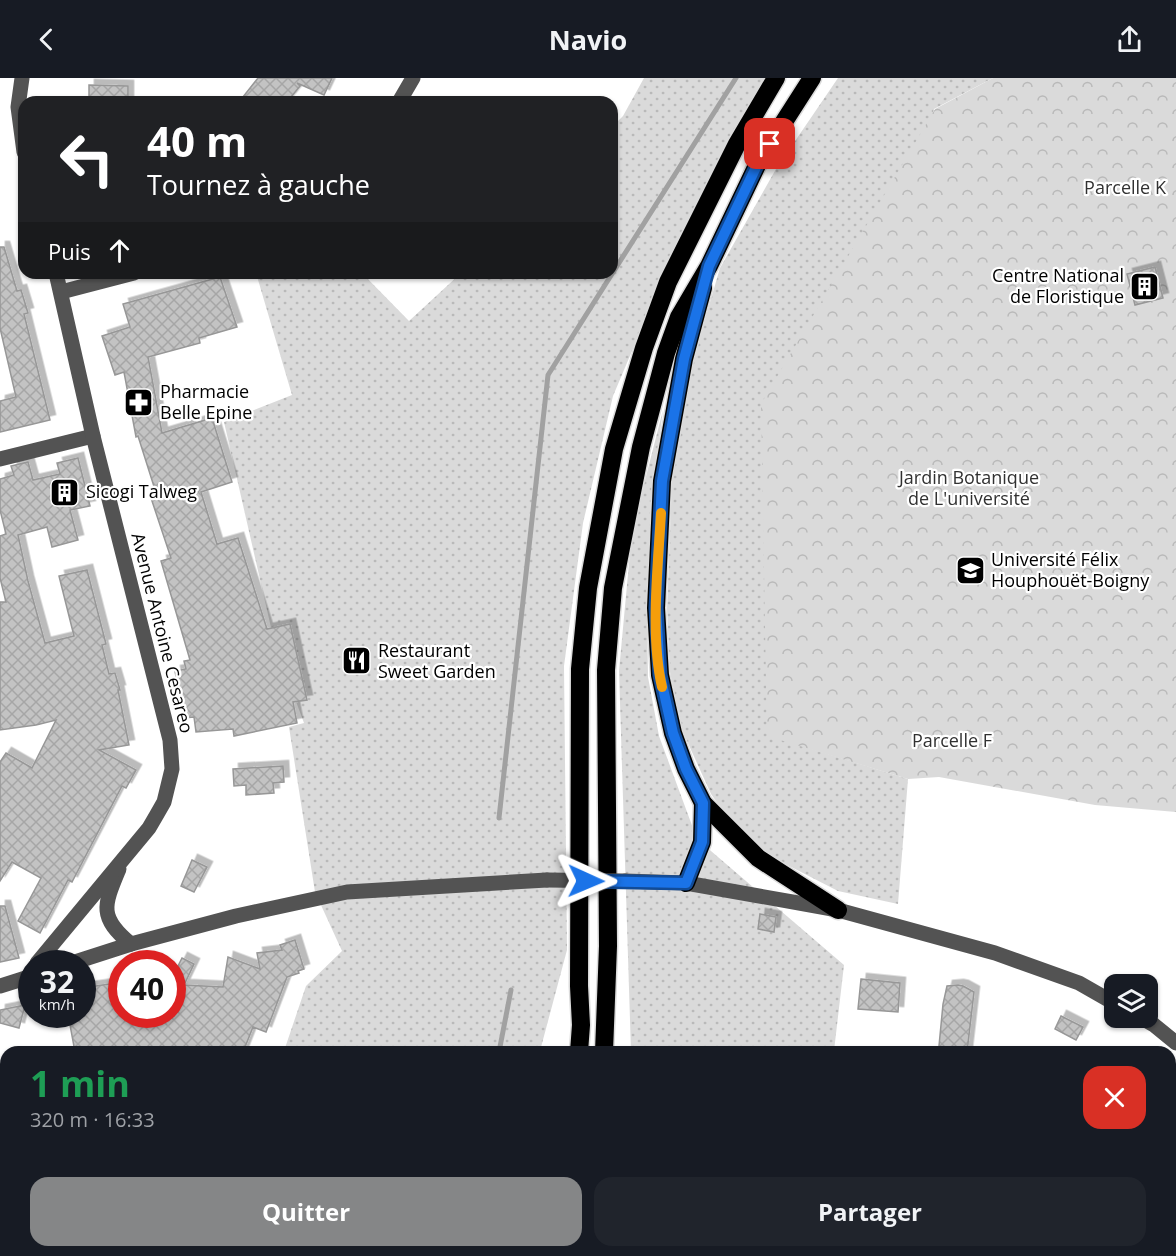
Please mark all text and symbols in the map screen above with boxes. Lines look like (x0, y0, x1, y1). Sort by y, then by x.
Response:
text: Navio (549, 21, 627, 58)
icon: back (30, 23, 63, 56)
icon: share (1113, 23, 1146, 56)
text: 40 m (147, 112, 247, 169)
pin (744, 118, 795, 169)
icon: left (48, 120, 126, 198)
icon: arrive (753, 127, 786, 160)
text: Tournez à gauche (147, 166, 370, 203)
park label: Parcelle K (1084, 175, 1167, 199)
icon: ahead (103, 234, 136, 267)
text: Puis (48, 236, 91, 266)
place label: Centre National de Floristique (992, 263, 1124, 308)
building icon: Centre National de Floristique (1129, 270, 1161, 302)
place label: Pharmacie Belle Epine (160, 379, 252, 424)
pharmacy icon: Pharmacie Belle Epine (123, 386, 155, 418)
park label: Jardin Botanique de L'université (897, 465, 1039, 510)
building icon: Sicogi Talweg (49, 476, 81, 508)
place label: Sicogi Talweg (86, 479, 197, 503)
street label: Avenue Antoine Cesareo (126, 530, 199, 735)
place label: Université Félix Houphouët-Boigny (991, 547, 1150, 592)
school or university icon: Université Félix Houphouët-Boigny (954, 554, 986, 586)
place label: Restaurant Sweet Garden (378, 638, 496, 683)
restaurant icon: Restaurant Sweet Garden (341, 645, 373, 677)
park label: Parcelle F (912, 728, 992, 752)
position arrow (554, 849, 618, 913)
speed limit sign: 40 (108, 950, 186, 1028)
text: 32 (40, 961, 74, 1002)
map controls (1104, 974, 1158, 1028)
button: layers (1104, 974, 1158, 1028)
text: km/h (39, 994, 75, 1014)
text: 1 min (30, 1059, 130, 1108)
button: close (1083, 1066, 1146, 1129)
text: 320 m · 16:33 (30, 1106, 155, 1133)
button: Quitter (30, 1177, 582, 1246)
button: Partager (594, 1177, 1146, 1246)

